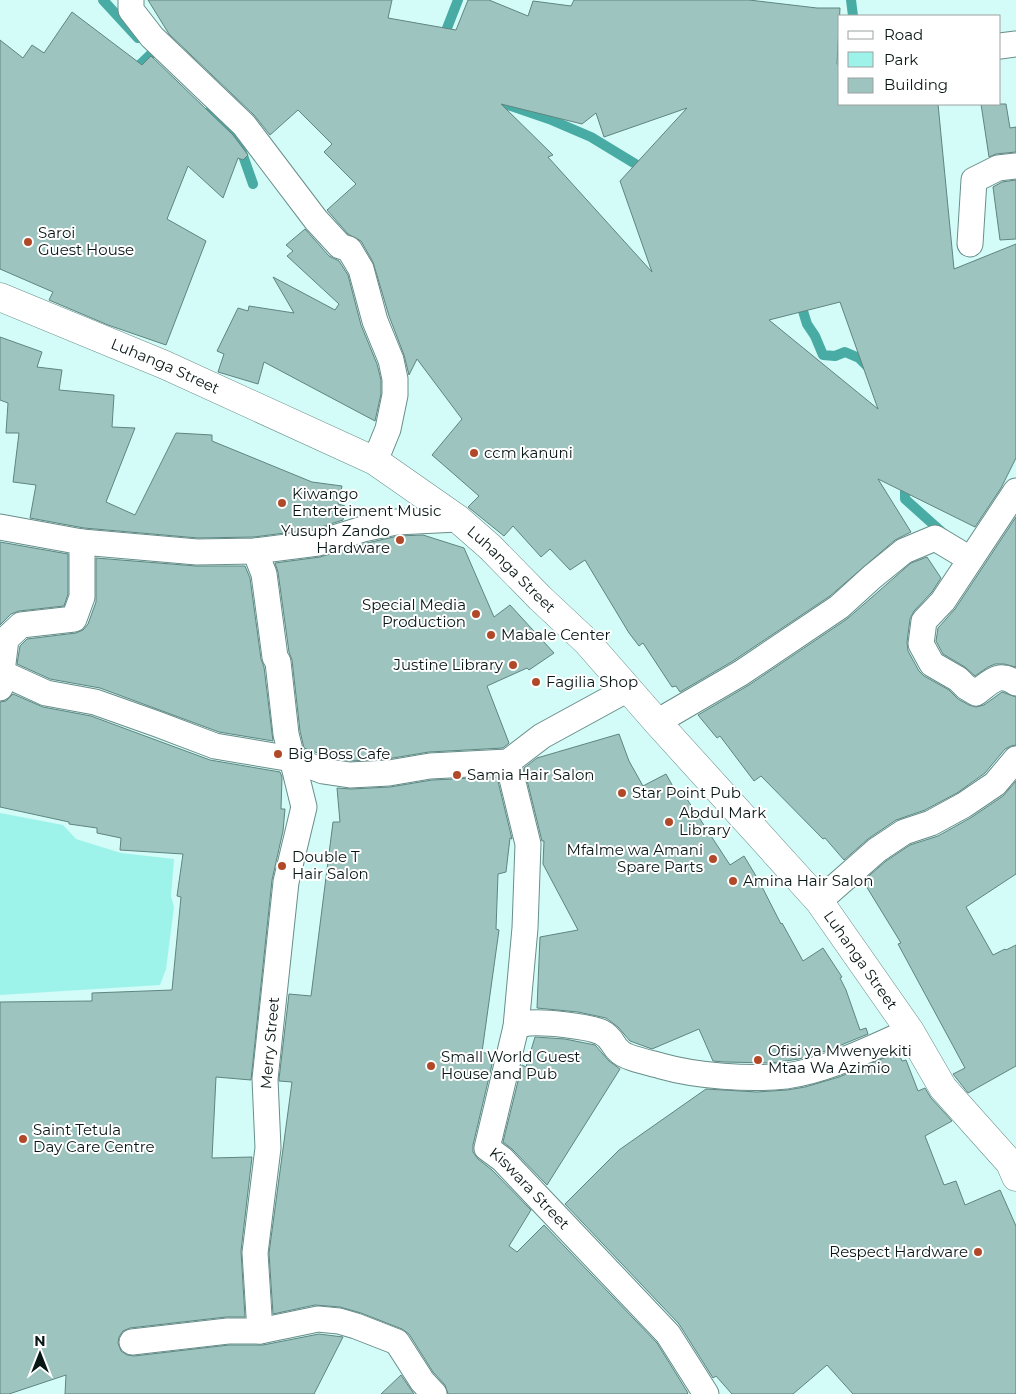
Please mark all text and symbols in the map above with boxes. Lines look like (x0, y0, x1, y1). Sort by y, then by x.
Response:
legend (838, 15, 1001, 105)
text: Road (884, 25, 923, 44)
text: Park (884, 50, 918, 69)
text: Building (884, 75, 948, 94)
place label: Saroi Guest House (38, 223, 134, 259)
marker: Saroi Guest House (22, 236, 34, 248)
street label: Luhanga Street (108, 334, 223, 398)
place label: ccm kanuni (484, 443, 573, 462)
marker: ccm kanuni (468, 447, 480, 459)
place label: Kiwango Enterteiment Music (292, 484, 442, 520)
marker: Kiwango Enterteiment Music (276, 497, 288, 509)
place label: Yusuph Zando Hardware (281, 521, 390, 557)
street label: Luhanga Street (463, 521, 560, 617)
marker: Yusuph Zando Hardware (394, 534, 406, 546)
place label: Special Media Production (362, 595, 466, 631)
marker: Special Media Production (470, 608, 482, 620)
place label: Mabale Center (501, 625, 611, 644)
marker: Mabale Center (485, 629, 497, 641)
place label: Justine Library (392, 655, 504, 674)
marker: Justine Library (507, 659, 519, 671)
place label: Fagilia Shop (546, 672, 638, 691)
marker: Fagilia Shop (530, 676, 542, 688)
place label: Big Boss Cafe (288, 744, 390, 763)
marker: Big Boss Cafe (272, 748, 284, 760)
place label: Samia Hair Salon (467, 765, 595, 784)
marker: Samia Hair Salon (451, 769, 463, 781)
place label: Star Point Pub (632, 783, 741, 802)
marker: Star Point Pub (616, 787, 628, 799)
place label: Abdul Mark Library (679, 803, 766, 839)
marker: Abdul Mark Library (663, 816, 675, 828)
place label: Mfalme wa Amani Spare Parts (567, 840, 703, 876)
place label: Double T Hair Salon (292, 847, 369, 883)
marker: Mfalme wa Amani Spare Parts (707, 853, 719, 865)
marker: Double T Hair Salon (276, 860, 288, 872)
place label: Amina Hair Salon (743, 871, 873, 890)
marker: Amina Hair Salon (727, 875, 739, 887)
street label: Luhanga Street (820, 907, 902, 1013)
street label: Merry Street (256, 996, 283, 1090)
place label: Ofisi ya Mwenyekiti Mtaa Wa Azimio (768, 1041, 912, 1077)
place label: Small World Guest House and Pub (441, 1047, 580, 1083)
marker: Ofisi ya Mwenyekiti Mtaa Wa Azimio (752, 1054, 764, 1066)
marker: Small World Guest House and Pub (425, 1060, 437, 1072)
place label: Saint Tetula Day Care Centre (33, 1120, 155, 1156)
marker: Saint Tetula Day Care Centre (17, 1133, 29, 1145)
street label: Kiswara Street (486, 1143, 574, 1233)
place label: Respect Hardware (829, 1242, 968, 1261)
marker: Respect Hardware (972, 1246, 984, 1258)
north arrow (15, 1329, 65, 1379)
text: N (34, 1332, 46, 1350)

